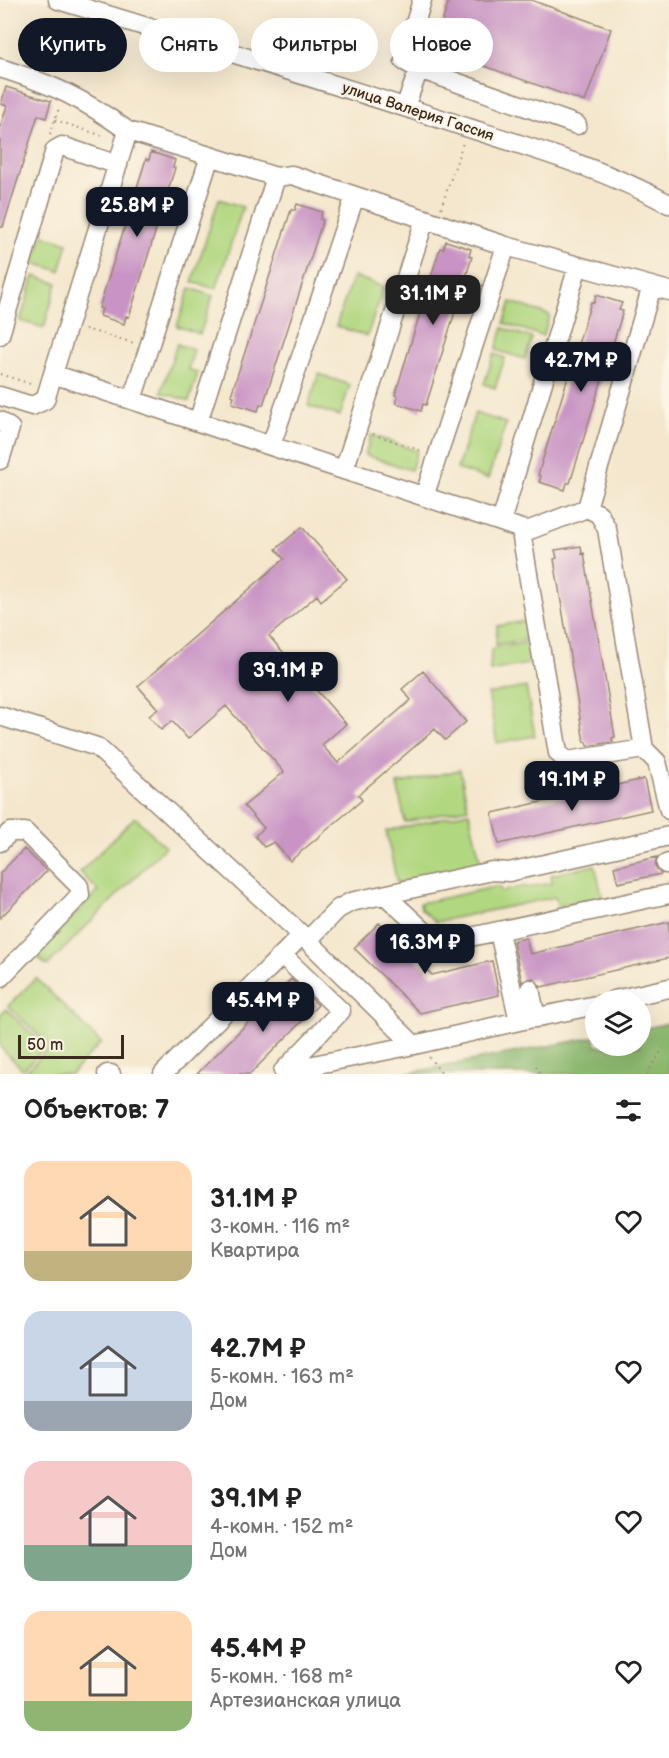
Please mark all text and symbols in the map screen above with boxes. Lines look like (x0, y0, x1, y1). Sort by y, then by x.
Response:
chip: Купить (18, 18, 127, 72)
chip: Снять (139, 18, 239, 72)
chip: Фильтры (251, 18, 378, 72)
chip: Новое (390, 18, 493, 72)
street label: улица Валерия Гассия (340, 78, 496, 146)
pin: 25.8M ₽ (82, 187, 192, 238)
text: 25.8M ₽ (100, 194, 174, 218)
pin: 31.1M ₽ (378, 275, 488, 326)
text: 31.1M ₽ (399, 282, 467, 306)
pin: 42.7M ₽ (526, 342, 636, 393)
text: 42.7M ₽ (544, 349, 618, 373)
pin: 39.1M ₽ (233, 652, 343, 703)
text: 39.1M ₽ (253, 659, 323, 683)
pin: 19.1M ₽ (517, 761, 627, 812)
text: 19.1M ₽ (538, 768, 606, 792)
pin: 16.3M ₽ (370, 924, 480, 975)
text: 16.3M ₽ (390, 931, 460, 955)
pin: 45.4M ₽ (208, 982, 318, 1033)
text: 45.4M ₽ (226, 989, 300, 1013)
map controls (585, 990, 651, 1056)
button: layers (585, 990, 651, 1056)
scale bar (18, 1032, 124, 1060)
text: 50 m (27, 1036, 63, 1055)
icon: filters (612, 1094, 645, 1127)
text: Объектов: 7 (24, 1095, 169, 1126)
text: 31.1M ₽ (210, 1184, 297, 1215)
icon: home (72, 1185, 144, 1257)
icon: heart (612, 1205, 645, 1238)
text: 3-комн. · 116 m² (210, 1215, 350, 1239)
text: Квартира (210, 1239, 300, 1263)
text: 42.7M ₽ (210, 1334, 306, 1365)
icon: home (72, 1335, 144, 1407)
icon: heart (612, 1355, 645, 1388)
text: 5-комн. · 163 m² (210, 1365, 354, 1389)
text: Дом (210, 1389, 248, 1413)
text: 39.1M ₽ (210, 1484, 302, 1515)
icon: home (72, 1485, 144, 1557)
icon: heart (612, 1505, 645, 1538)
text: 4-комн. · 152 m² (210, 1515, 353, 1539)
text: Дом (210, 1539, 248, 1563)
text: 45.4M ₽ (210, 1634, 306, 1665)
icon: home (72, 1635, 144, 1707)
icon: heart (612, 1655, 645, 1688)
text: 5-комн. · 168 m² (210, 1665, 353, 1689)
text: Артезианская улица (210, 1689, 401, 1713)

